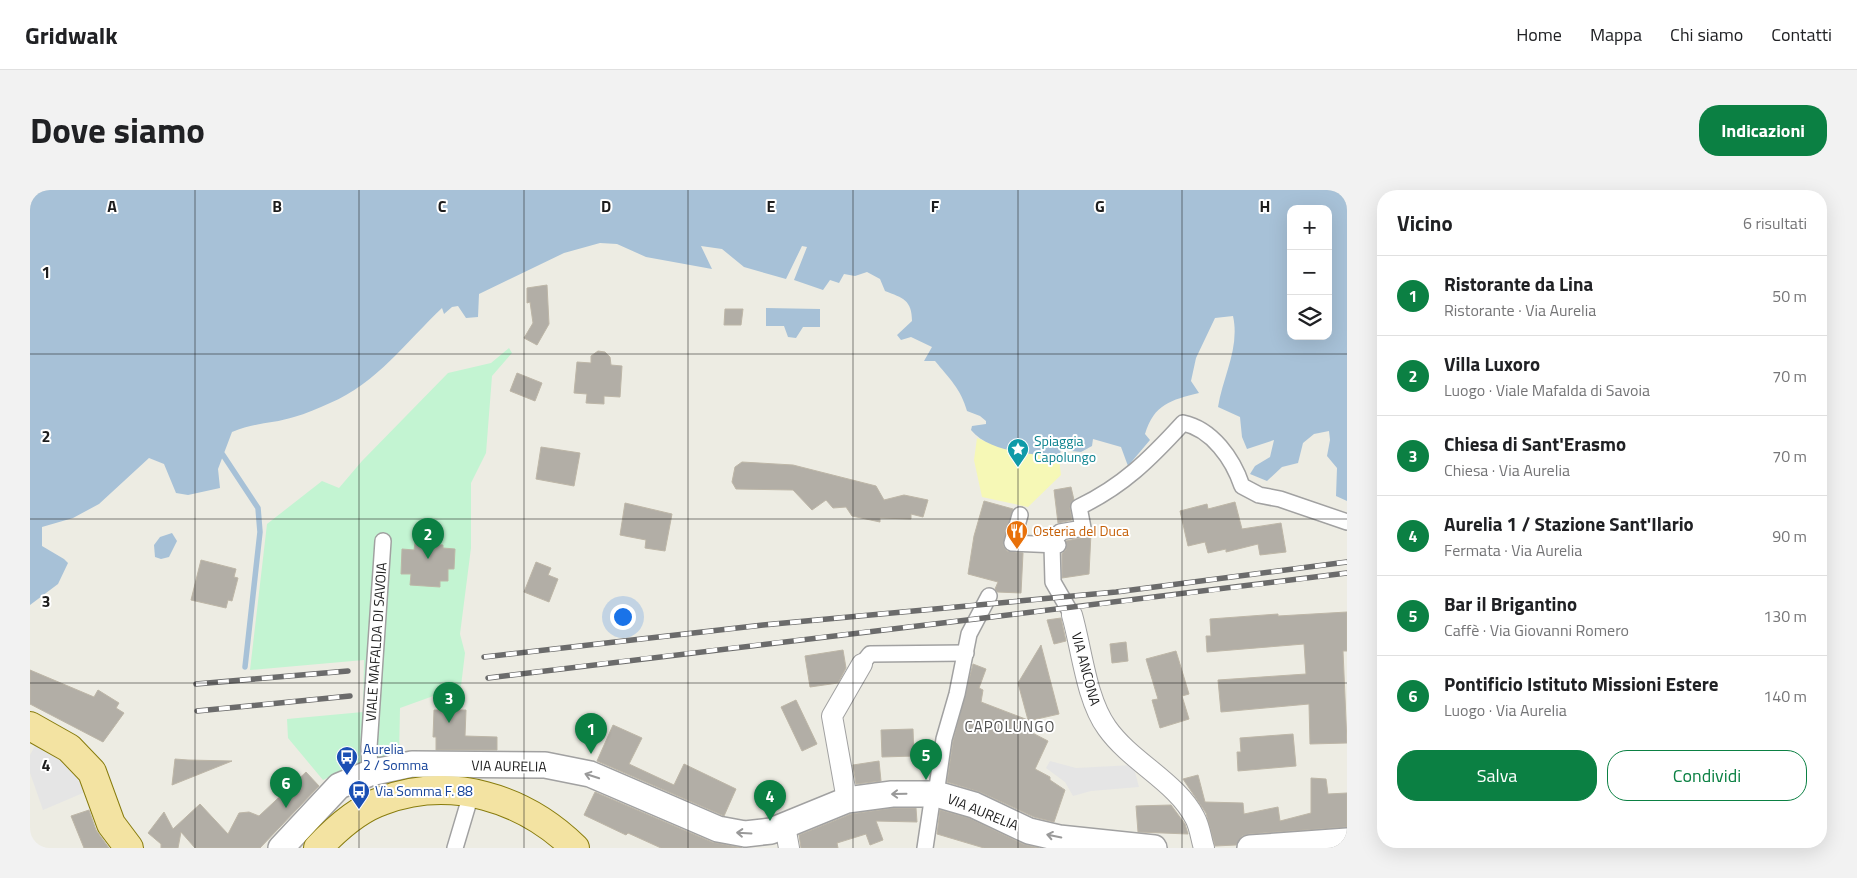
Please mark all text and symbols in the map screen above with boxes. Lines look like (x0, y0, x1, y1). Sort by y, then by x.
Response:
text: Gridwalk (25, 17, 118, 53)
text: Home (1516, 21, 1562, 48)
text: Mappa (1590, 21, 1642, 48)
text: Chi siamo (1670, 21, 1743, 48)
text: Contatti (1771, 21, 1832, 48)
text: Dove siamo (30, 103, 205, 157)
button: Indicazioni (1699, 105, 1827, 156)
text: A (107, 194, 117, 218)
text: B (272, 194, 282, 218)
text: C (438, 194, 447, 218)
text: D (601, 194, 611, 218)
text: E (767, 194, 776, 218)
text: F (931, 194, 940, 218)
text: G (1095, 194, 1105, 218)
text: H (1260, 194, 1270, 218)
map controls (1287, 205, 1332, 340)
button: + (1287, 205, 1332, 250)
text: Vicino (1397, 207, 1453, 239)
text: 6 risultati (1743, 211, 1807, 235)
button: − (1287, 250, 1332, 295)
text: 1 (42, 260, 50, 284)
text: Ristorante da Lina (1444, 269, 1593, 298)
text: 1 (1409, 284, 1417, 308)
text: 50 m (1772, 284, 1807, 308)
button: layers (1287, 295, 1332, 340)
text: Ristorante · Via Aurelia (1444, 298, 1596, 322)
text: Villa Luxoro (1444, 349, 1540, 378)
text: 2 (1409, 364, 1417, 388)
text: 70 m (1772, 364, 1807, 388)
text: Luogo · Viale Mafalda di Savoia (1444, 378, 1650, 402)
text: 2 (42, 424, 50, 448)
text: Chiesa di Sant'Erasmo (1444, 429, 1626, 458)
place label: Spiaggia Capolungo (1034, 430, 1096, 467)
place icon: Spiaggia Capolungo (1006, 437, 1030, 468)
text: 3 (1409, 444, 1417, 468)
text: 70 m (1772, 444, 1807, 468)
text: Chiesa · Via Aurelia (1444, 458, 1570, 482)
text: Aurelia 1 / Stazione Sant'Ilario (1444, 509, 1694, 538)
pin: 2 (412, 518, 444, 559)
restaurant icon: Osteria del Duca (1005, 519, 1029, 550)
place label: Osteria del Duca (1033, 520, 1129, 541)
text: 4 (1409, 524, 1417, 548)
text: 90 m (1772, 524, 1807, 548)
text: Fermata · Via Aurelia (1444, 538, 1582, 562)
street label: VIALE MAFALDA DI SAVOIA (359, 561, 392, 722)
text: 3 (42, 589, 50, 613)
text: Bar il Brigantino (1444, 589, 1577, 618)
your location (610, 604, 636, 630)
text: 5 (1409, 604, 1417, 628)
text: 130 m (1763, 604, 1807, 628)
text: Caffè · Via Giovanni Romero (1444, 618, 1629, 642)
street label: VIA ANCONA (1067, 630, 1107, 709)
text: Pontificio Istituto Missioni Estere (1444, 669, 1718, 698)
pin: 3 (433, 682, 465, 723)
text: 6 (1409, 684, 1417, 708)
text: 140 m (1763, 684, 1807, 708)
text: Luogo · Via Aurelia (1444, 698, 1567, 722)
pin: 1 (575, 713, 607, 754)
district label: CAPOLUNGO (965, 715, 1055, 738)
place label: Aurelia 2 / Somma (363, 738, 428, 775)
pin: 5 (910, 739, 942, 780)
bus stop icon: Aurelia 2 / Somma (335, 745, 359, 776)
button: Salva (1397, 750, 1597, 801)
button: Condividi (1607, 750, 1807, 801)
text: 4 (42, 753, 51, 777)
street label: VIA AURELIA (471, 754, 547, 777)
pin: 6 (270, 767, 302, 808)
one-way arrow (585, 771, 601, 780)
bus stop icon: Via Somma F. 88 (347, 779, 371, 810)
place label: Via Somma F. 88 (375, 780, 473, 801)
pin: 4 (754, 780, 786, 821)
street label: VIA AURELIA (944, 788, 1023, 836)
one-way arrow (891, 789, 908, 799)
one-way arrow (736, 828, 752, 837)
one-way arrow (1046, 831, 1062, 841)

